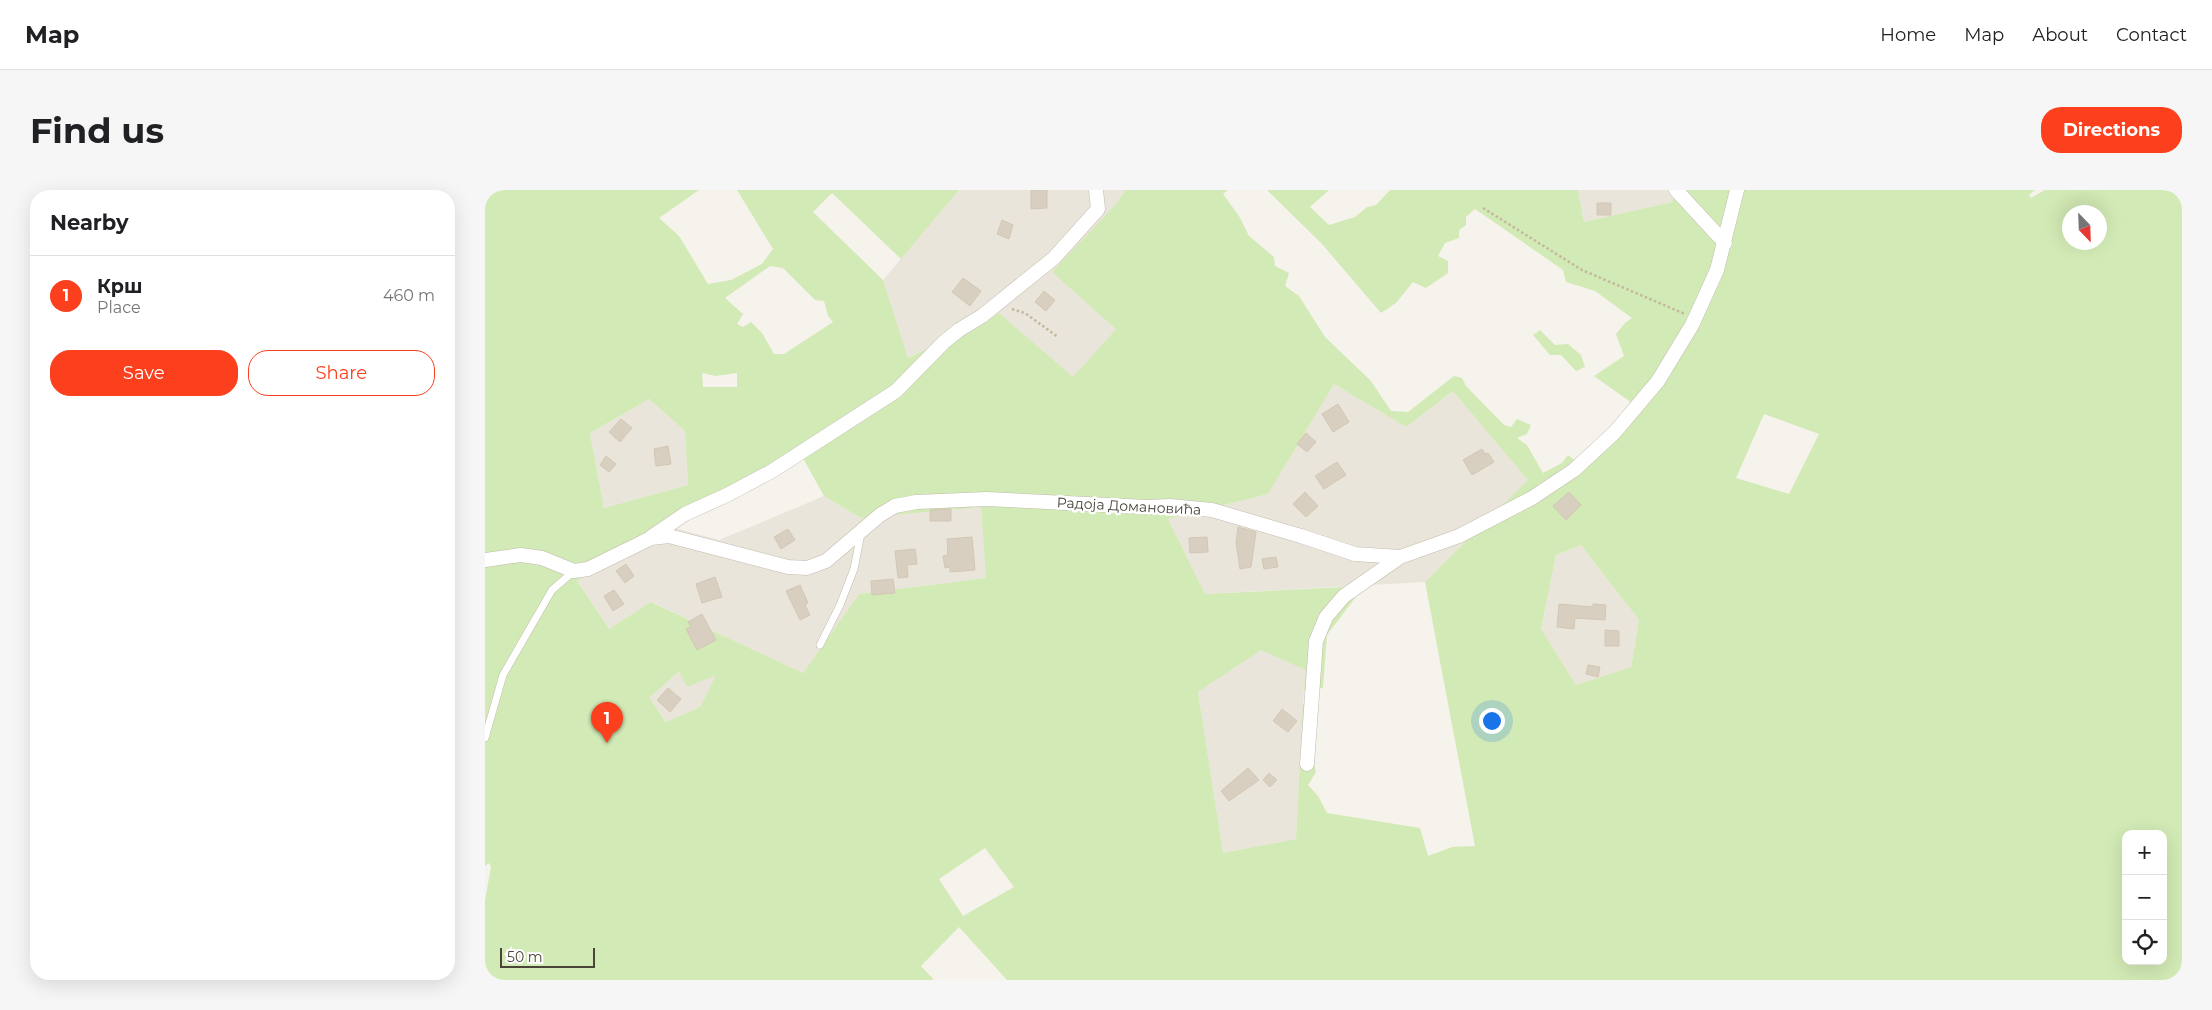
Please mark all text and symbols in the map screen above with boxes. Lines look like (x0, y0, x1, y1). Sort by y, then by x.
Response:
text: Map (25, 20, 79, 49)
text: Home (1880, 24, 1936, 46)
text: Map (1964, 24, 2004, 46)
text: About (2032, 24, 2088, 46)
text: Contact (2116, 24, 2187, 46)
button: Directions (2041, 107, 2182, 153)
text: Find us (30, 109, 164, 152)
north arrow (2062, 205, 2107, 250)
text: Nearby (50, 210, 129, 235)
text: Крш (97, 275, 142, 298)
text: 1 (63, 286, 69, 305)
text: 460 m (383, 286, 435, 305)
text: Place (97, 298, 141, 317)
button: Save (50, 350, 238, 396)
button: Share (248, 350, 435, 396)
street label: Радоја Домановића (1056, 493, 1202, 519)
pin: 1 (591, 702, 623, 743)
your location (1479, 708, 1505, 734)
map controls (2122, 830, 2167, 965)
button: + (2122, 830, 2167, 875)
button: − (2122, 875, 2167, 920)
button: locate (2122, 920, 2167, 965)
scale bar (500, 945, 595, 968)
text: 50 m (507, 948, 543, 966)

